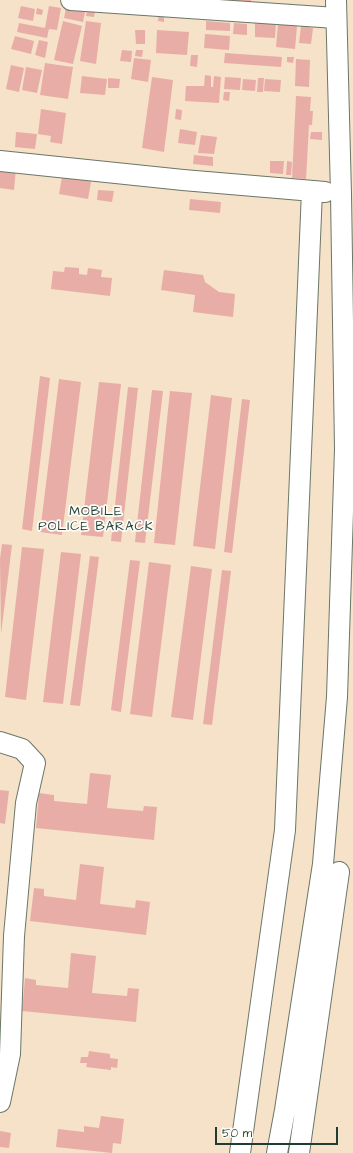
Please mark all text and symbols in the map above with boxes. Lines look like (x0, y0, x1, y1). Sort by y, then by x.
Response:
district label: MOBILE POLICE BARACK (38, 504, 154, 535)
scale bar (217, 1119, 340, 1145)
text: 50 m (222, 1125, 252, 1142)

